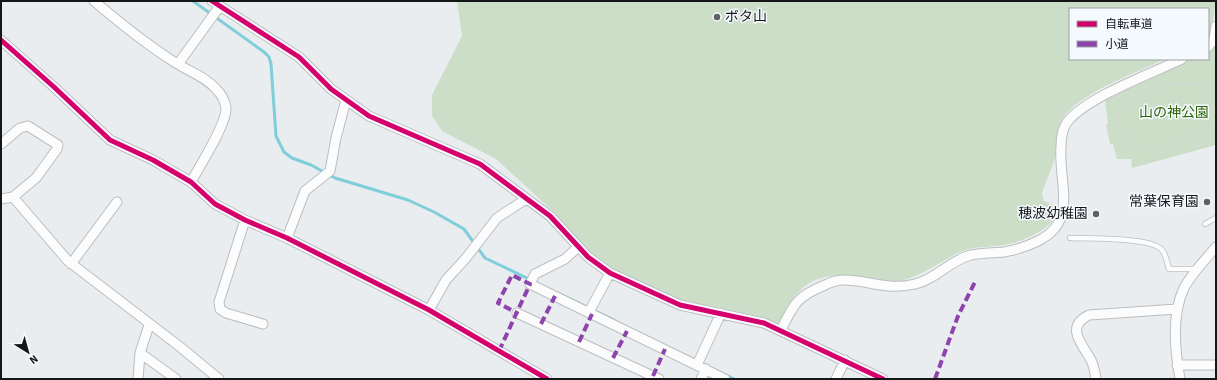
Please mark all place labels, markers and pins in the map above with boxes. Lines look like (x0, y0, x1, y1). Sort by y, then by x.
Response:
place label: ボタ山 (725, 7, 767, 27)
marker: ボタ山 (712, 12, 722, 22)
place label: 常葉保育園 (1129, 192, 1199, 212)
marker: 常葉保育園 (1202, 197, 1212, 207)
place label: 穂波幼稚園 (1018, 204, 1088, 224)
marker: 穂波幼稚園 (1091, 209, 1101, 219)

